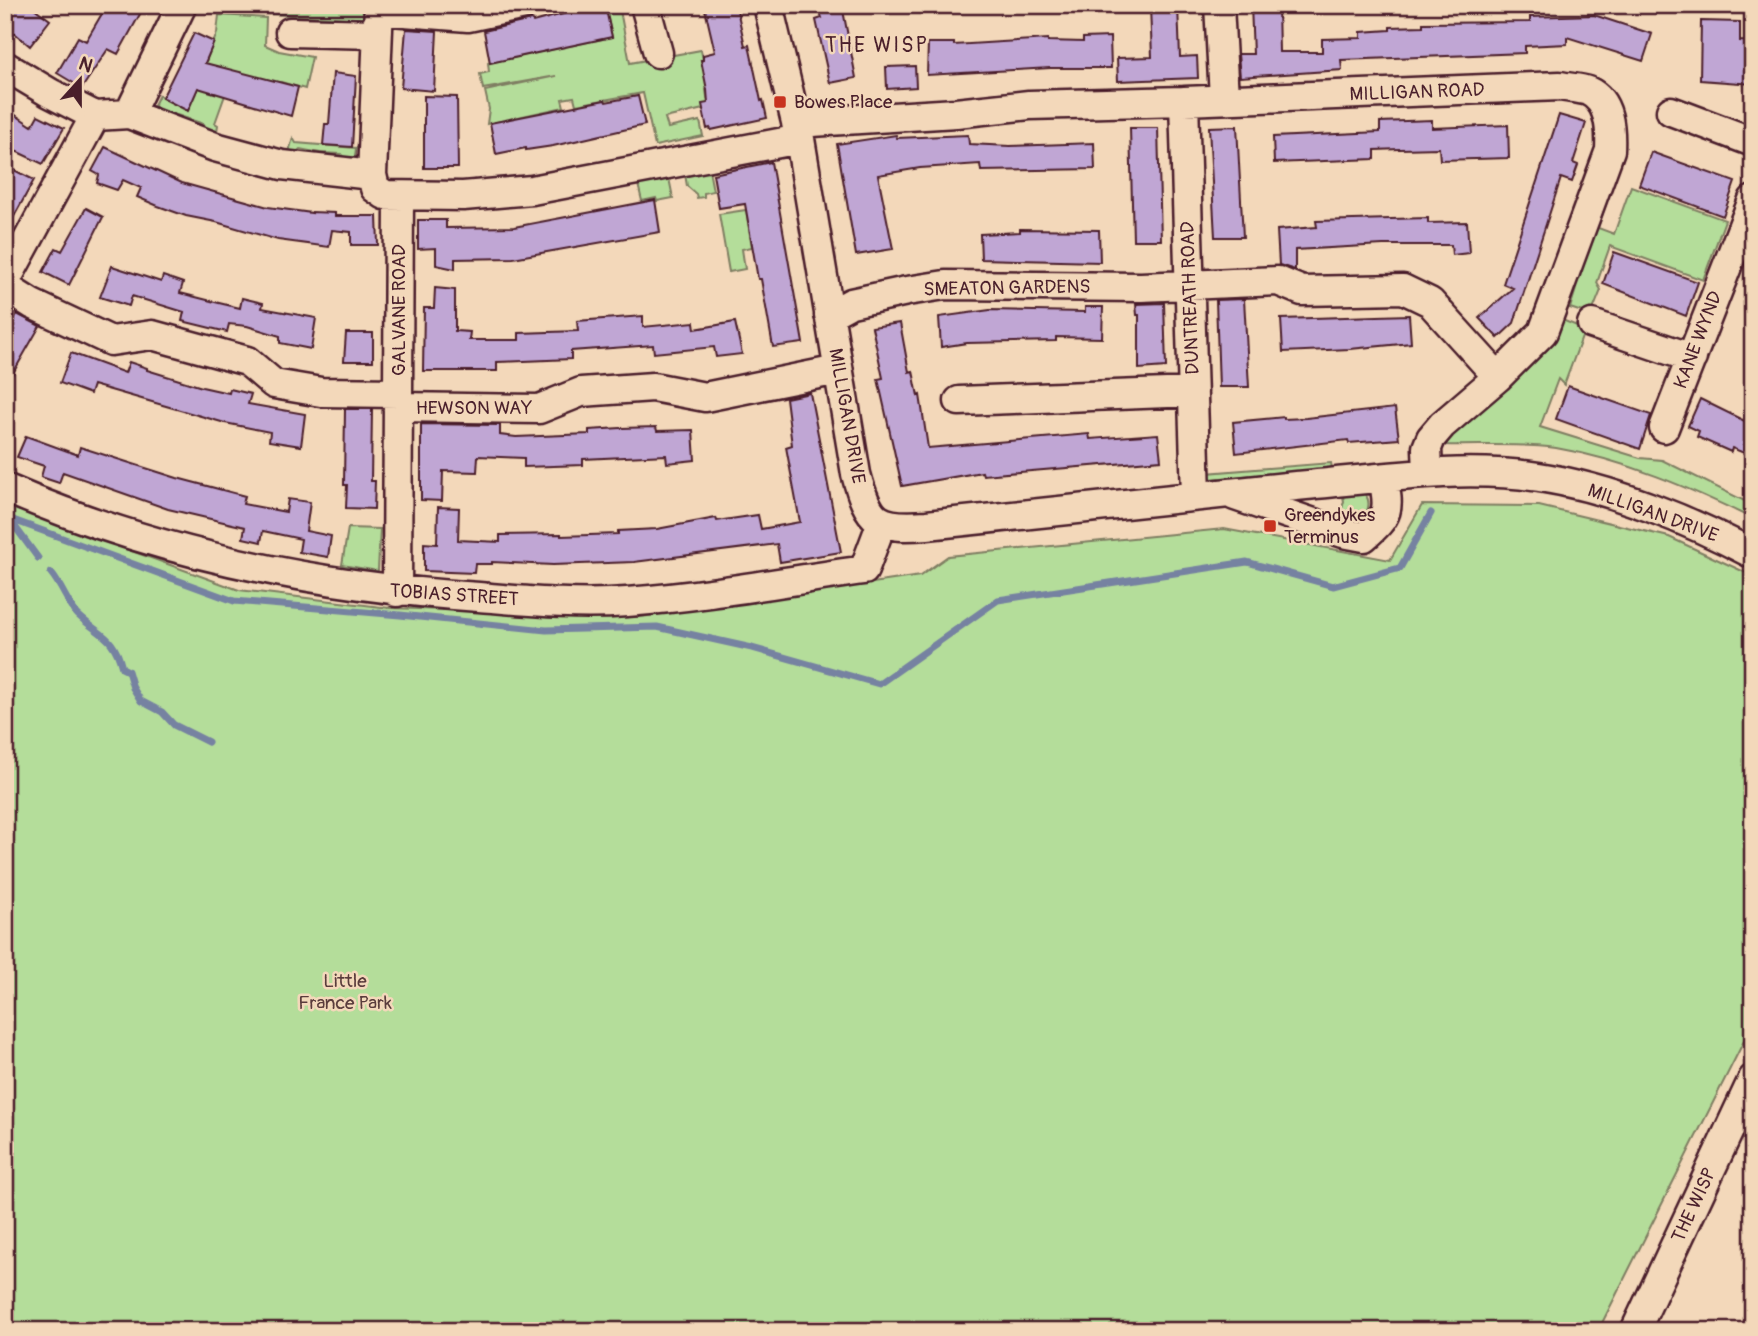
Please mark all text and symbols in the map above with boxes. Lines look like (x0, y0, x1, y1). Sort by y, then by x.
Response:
district label: THE WISP (825, 32, 929, 59)
north arrow (46, 46, 116, 116)
text: N (75, 52, 96, 79)
street label: MILLIGAN ROAD (1349, 78, 1485, 106)
place label: Bowes Place (794, 90, 893, 114)
marker: Bowes Place (772, 94, 788, 110)
street label: DUNTREATH ROAD (1175, 221, 1205, 375)
street label: GALVANE ROAD (387, 244, 411, 376)
street label: SMEATON GARDENS (923, 275, 1091, 301)
street label: KANE WYND (1668, 288, 1728, 392)
street label: MILLIGAN DRIVE (823, 346, 871, 486)
street label: HEWSON WAY (416, 396, 532, 420)
street label: MILLIGAN DRIVE (1584, 478, 1722, 548)
place label: Greendykes Terminus (1284, 503, 1376, 549)
marker: Greendykes Terminus (1262, 518, 1278, 534)
street label: TOBIAS STREET (389, 579, 519, 611)
park label: Little France Park (298, 969, 392, 1015)
street label: THE WISP (1666, 1164, 1722, 1246)

